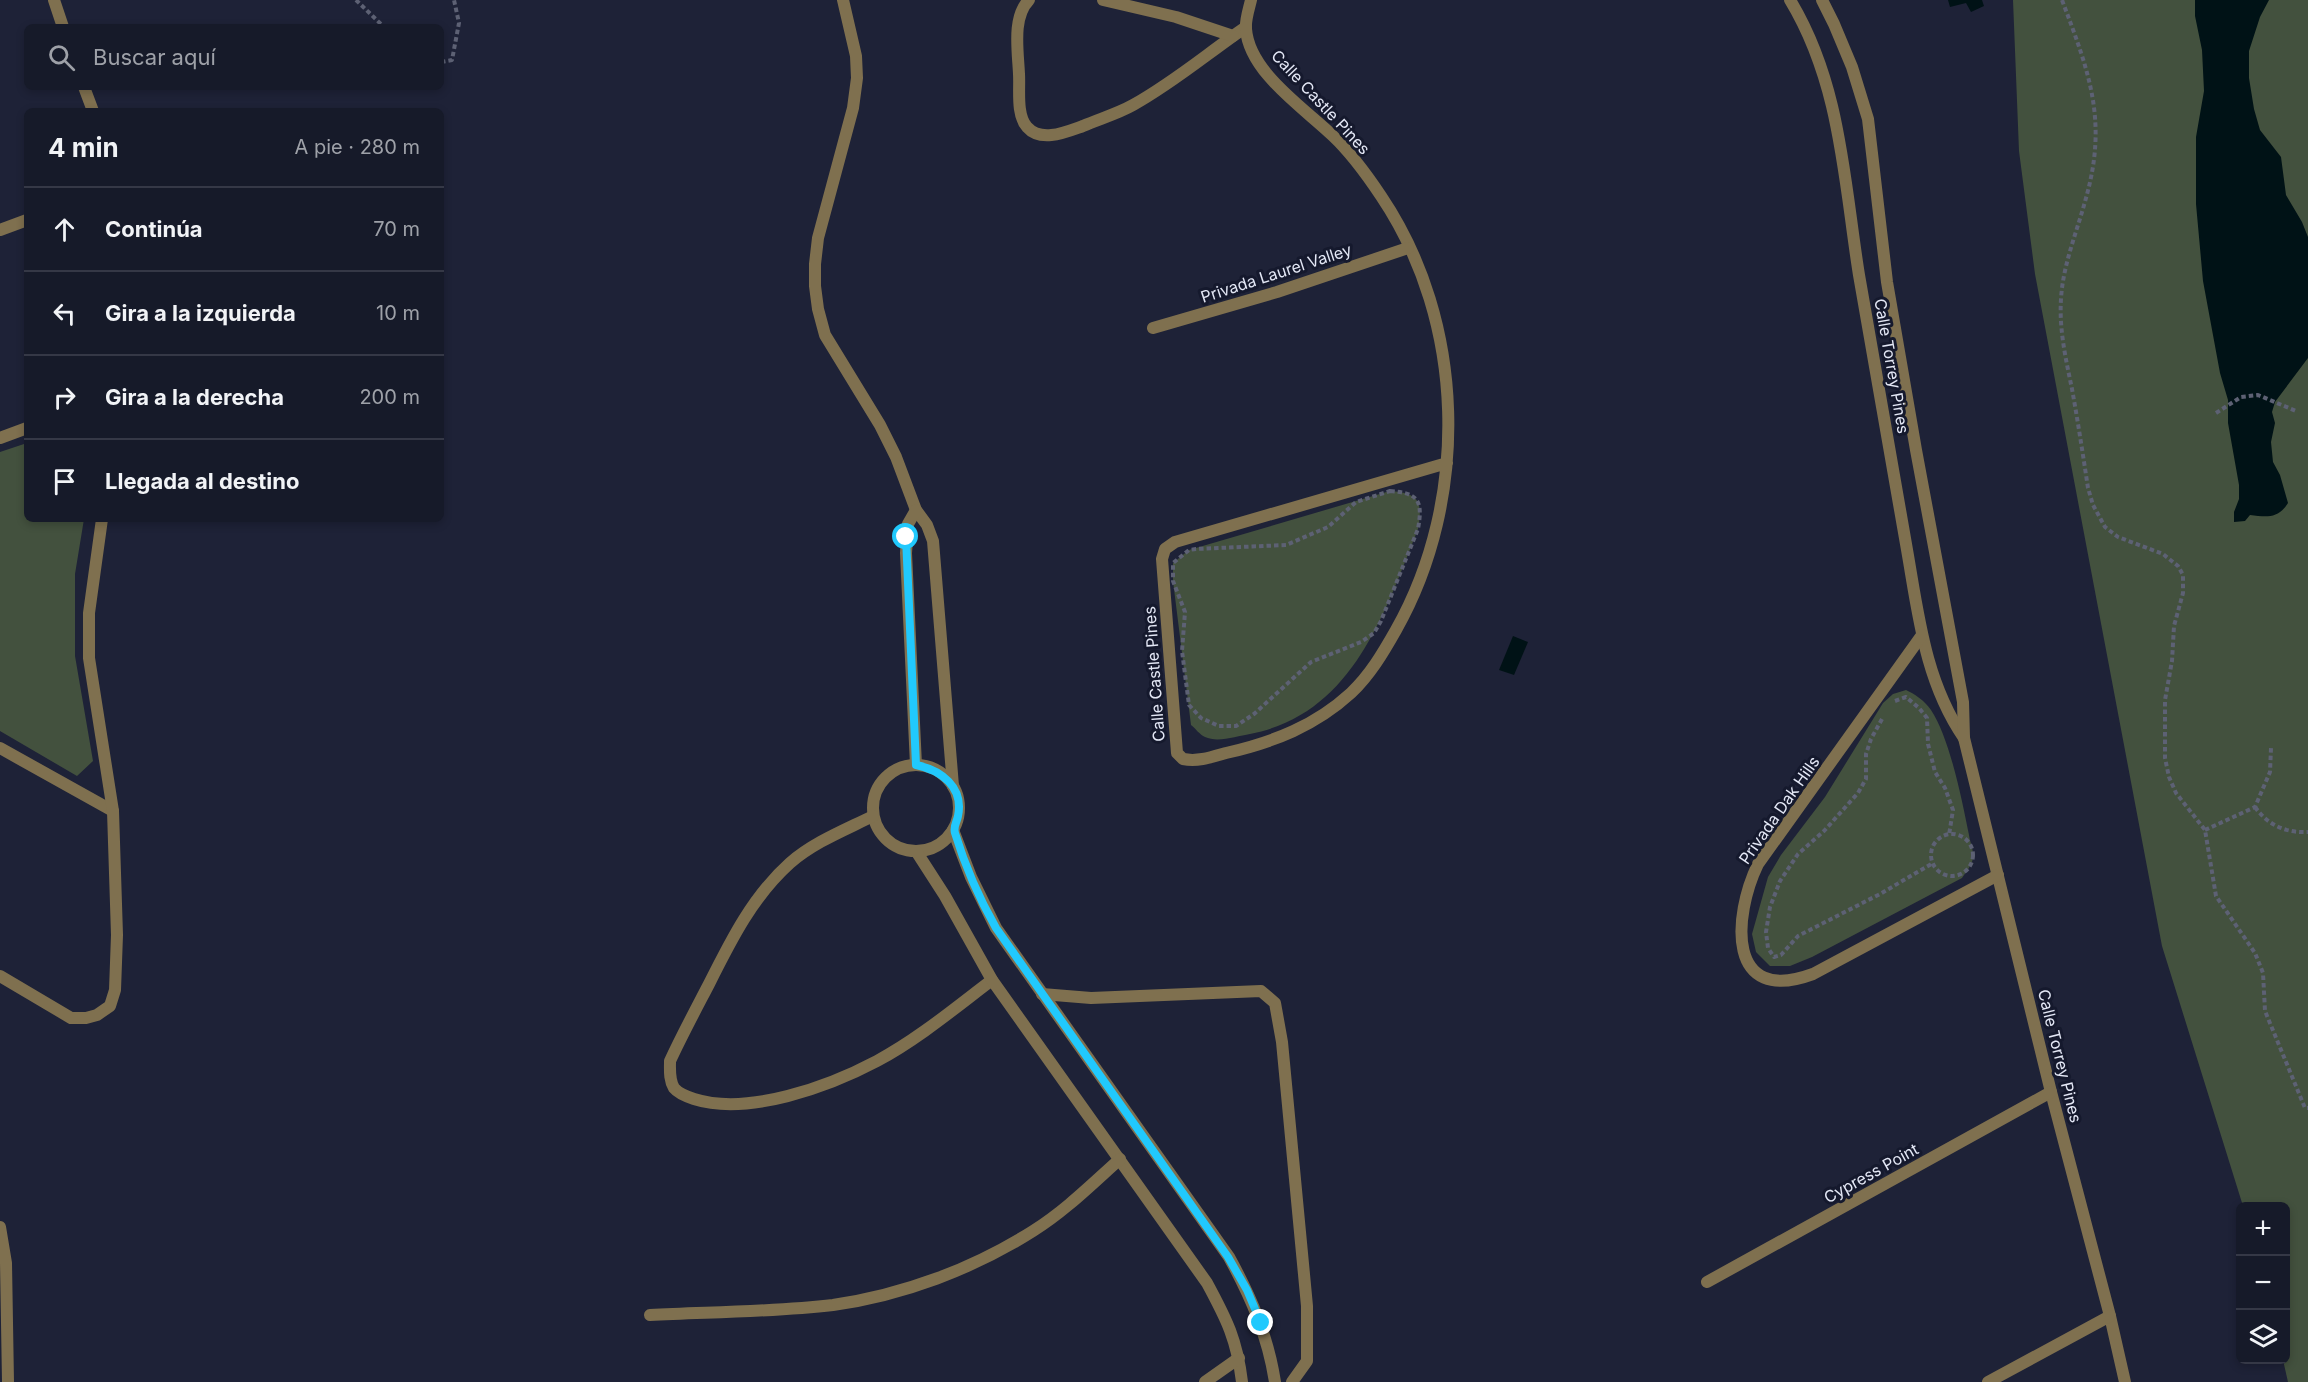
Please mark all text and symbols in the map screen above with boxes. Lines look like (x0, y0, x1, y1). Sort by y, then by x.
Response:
search box (24, 24, 444, 90)
icon: search (45, 41, 78, 74)
text: Buscar aquí (93, 44, 216, 70)
street label: Calle Castle Pines (1267, 46, 1375, 158)
text: 4 min (48, 132, 119, 163)
text: A pie · 280 m (294, 135, 420, 159)
icon: ahead (48, 213, 81, 246)
text: Continúa (105, 216, 203, 242)
text: 70 m (373, 217, 420, 241)
street label: Privada Laurel Valley (1198, 239, 1354, 307)
icon: left (48, 297, 81, 330)
street label: Calle Torrey Pines (1870, 297, 1914, 435)
text: Gira a la izquierda (105, 300, 296, 326)
text: 10 m (376, 301, 420, 325)
icon: right (48, 381, 81, 414)
text: Gira a la derecha (105, 384, 284, 410)
text: 200 m (359, 385, 420, 409)
icon: arrive (48, 465, 81, 498)
text: Llegada al destino (105, 468, 299, 494)
route start (892, 523, 918, 549)
street label: Calle Castle Pines (1139, 606, 1169, 742)
street label: Privada Dak Hills (1734, 752, 1824, 868)
street label: Calle Torrey Pines (2034, 987, 2086, 1125)
street label: Cypress Point (1820, 1139, 1922, 1207)
map controls (2236, 1202, 2290, 1364)
button: + (2236, 1202, 2290, 1256)
button: − (2236, 1256, 2290, 1310)
route end (1247, 1309, 1273, 1335)
button: layers (2236, 1310, 2290, 1364)

